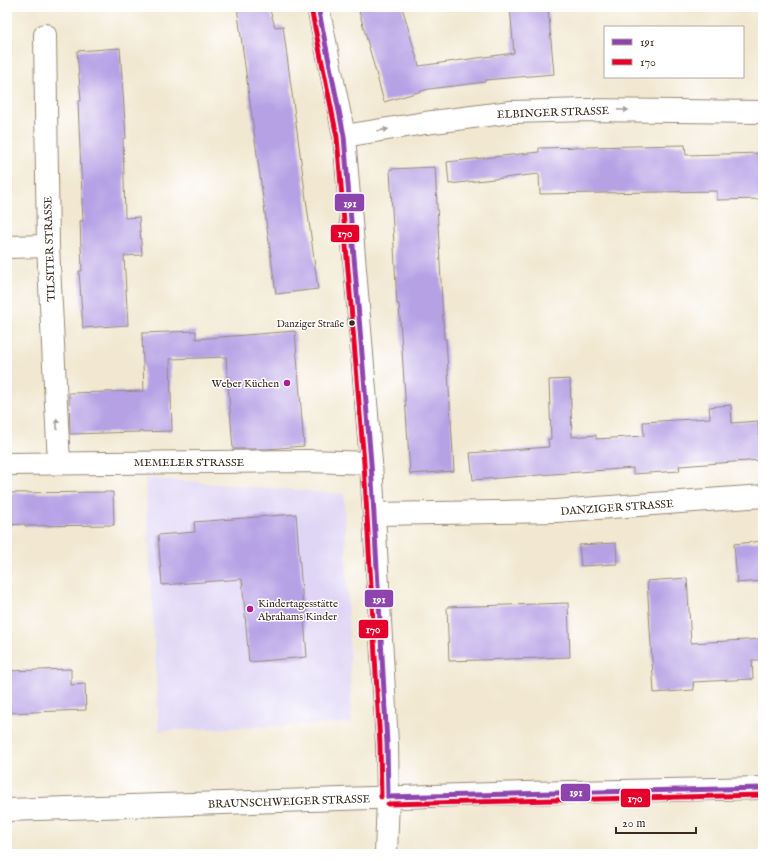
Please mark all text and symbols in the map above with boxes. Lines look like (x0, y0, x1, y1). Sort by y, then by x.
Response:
legend (604, 26, 744, 78)
text: 191 (640, 35, 654, 50)
text: 170 (640, 55, 656, 70)
street label: ELBINGER STRASSE (497, 104, 610, 122)
one-way arrow (617, 107, 629, 114)
one-way arrow (377, 127, 389, 133)
line badge: 191 (334, 193, 365, 212)
street label: TILSITER STRASSE (41, 196, 59, 302)
text: 191 (344, 197, 356, 211)
line badge: 170 (330, 224, 360, 243)
text: 170 (338, 227, 353, 241)
place label: Danziger Straße (277, 318, 344, 331)
marker: Danziger Straße (347, 318, 357, 328)
place label: Weber Küchen (212, 377, 279, 391)
marker: Weber Küchen (282, 378, 292, 388)
one-way arrow (53, 418, 60, 430)
street label: MEMELER STRASSE (134, 456, 245, 470)
street label: DANZIGER STRASSE (560, 497, 674, 519)
line badge: 191 (364, 589, 394, 608)
text: 191 (373, 593, 385, 607)
place label: Kindertagesstätte Abrahams Kinder (257, 597, 338, 624)
marker: Kindertagesstätte Abrahams Kinder (245, 604, 255, 614)
line badge: 170 (358, 619, 389, 639)
text: 170 (366, 623, 381, 637)
line badge: 191 (560, 783, 591, 802)
text: 191 (570, 786, 582, 800)
line badge: 170 (620, 788, 651, 808)
street label: BRAUNSCHWEIGER STRASSE (208, 792, 371, 812)
text: 170 (628, 792, 643, 806)
scale bar (616, 809, 696, 835)
text: 20 m (622, 816, 645, 831)

